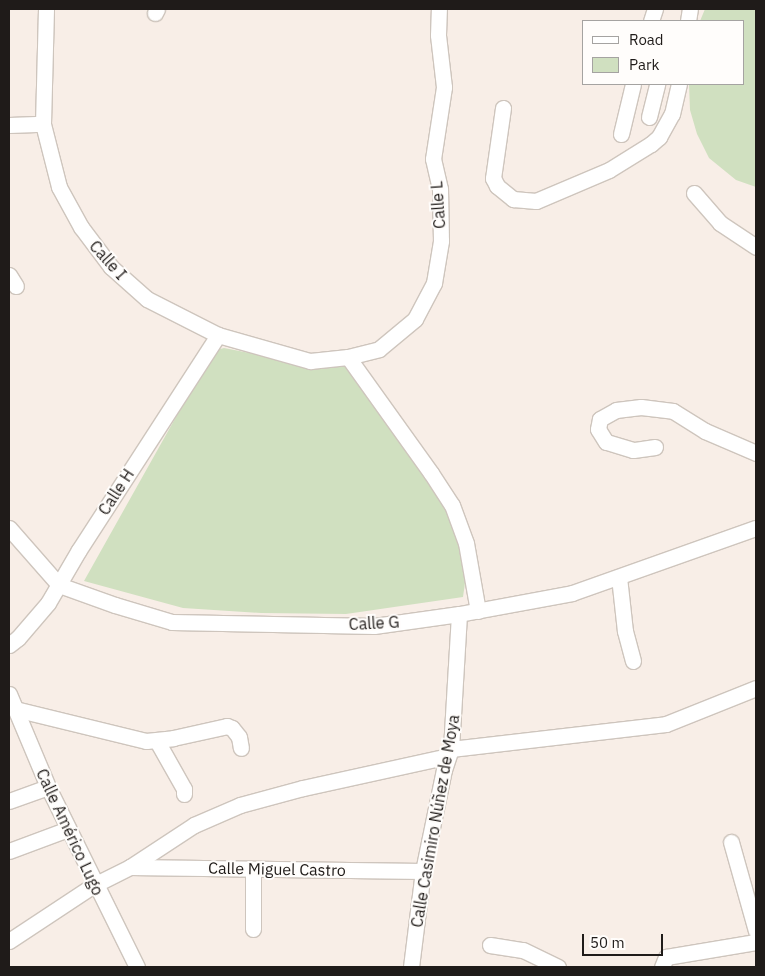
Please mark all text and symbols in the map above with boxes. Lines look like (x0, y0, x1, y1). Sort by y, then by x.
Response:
legend (582, 20, 745, 85)
text: Road (629, 30, 664, 49)
text: Park (629, 55, 659, 74)
street label: Calle L (427, 181, 449, 229)
street label: Calle I (85, 236, 131, 284)
street label: Calle H (94, 465, 138, 519)
street label: Calle G (348, 612, 400, 634)
street label: Calle Casimiro Núñez de Moya (407, 713, 463, 929)
street label: Calle Américo Lugo (32, 766, 108, 898)
street label: Calle Miguel Castro (208, 858, 346, 880)
scale bar (585, 924, 666, 956)
text: 50 m (590, 933, 625, 952)

